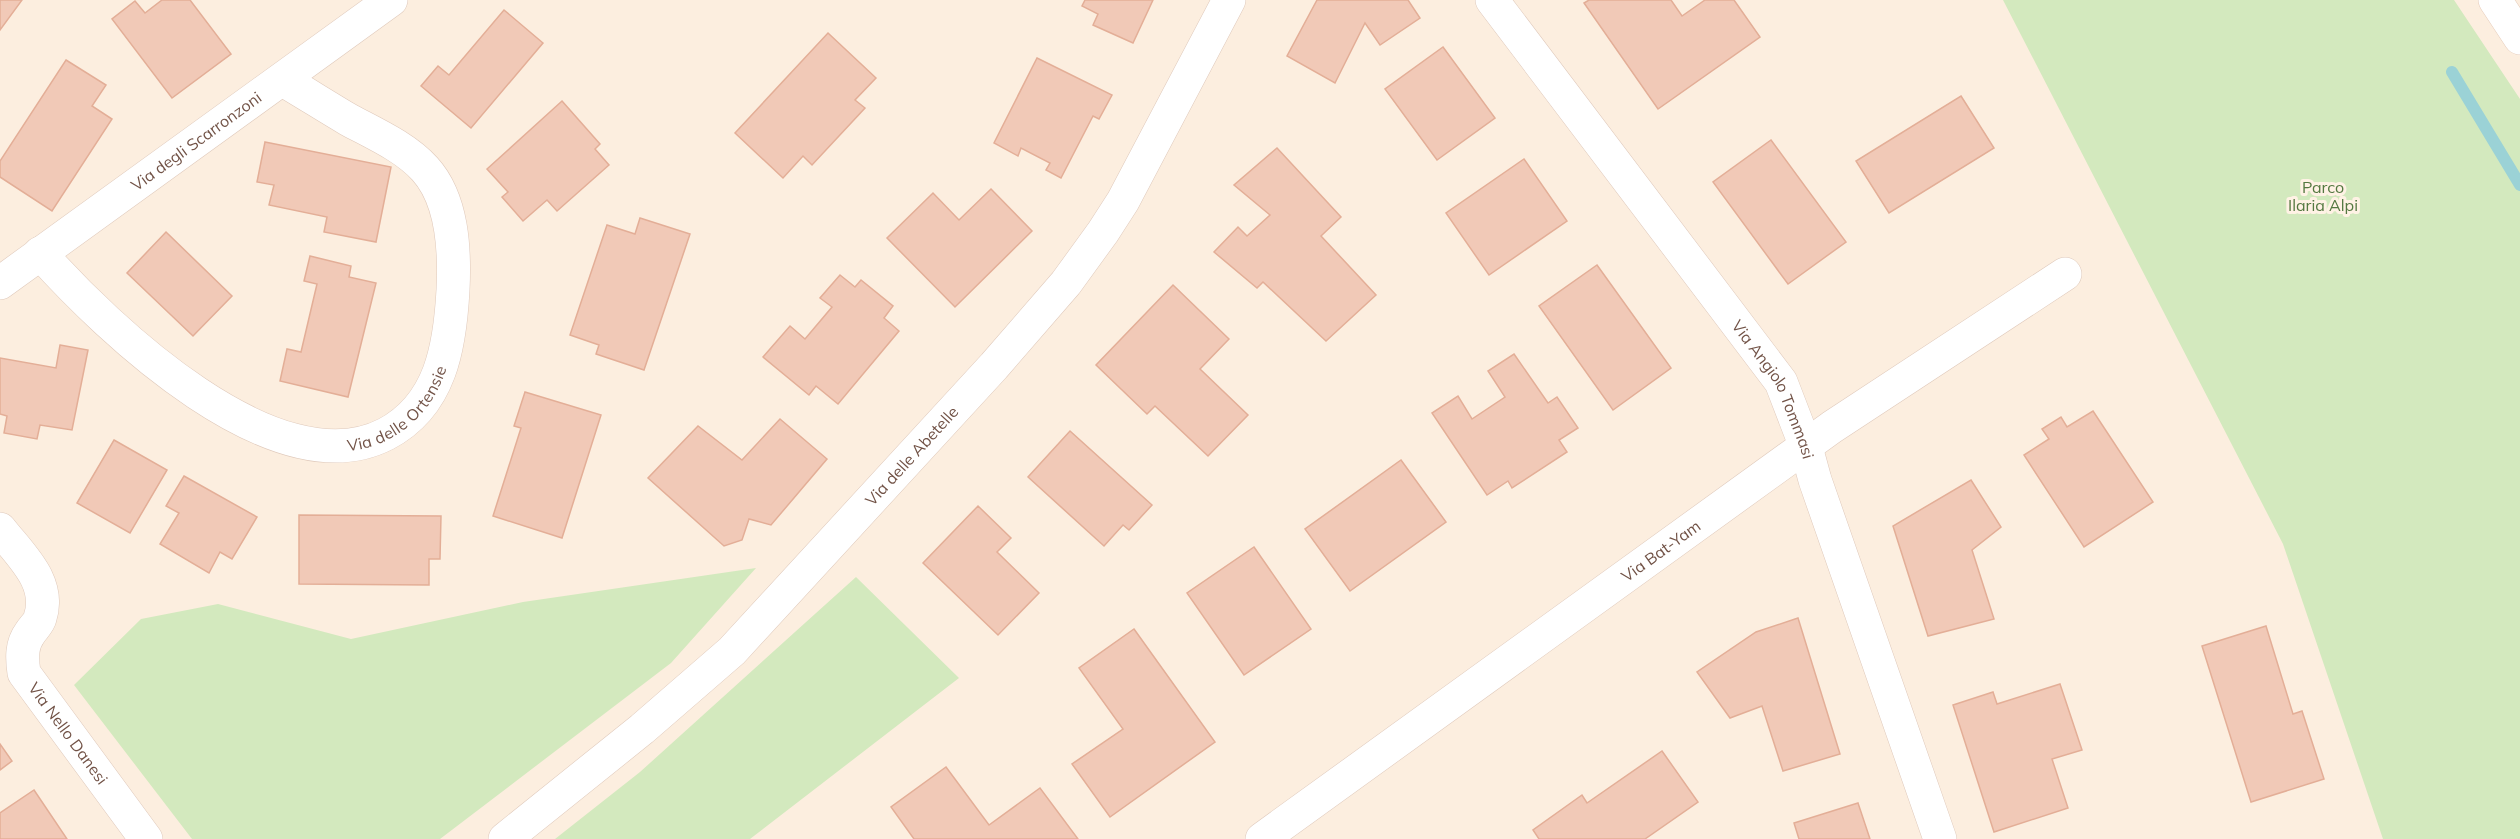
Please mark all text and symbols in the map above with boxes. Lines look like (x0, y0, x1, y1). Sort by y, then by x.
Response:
street label: Via degli Scarronzoni (127, 87, 265, 195)
park label: Parco Ilaria Alpi (2288, 177, 2358, 215)
street label: Via Angiolo Tommasi (1728, 316, 1819, 461)
street label: Via delle Ortensie (346, 363, 451, 455)
street label: Via delle Abetelle (861, 402, 962, 510)
street label: Via Bat-Yam (1617, 515, 1704, 586)
street label: Via Nello Danesi (24, 678, 112, 788)

